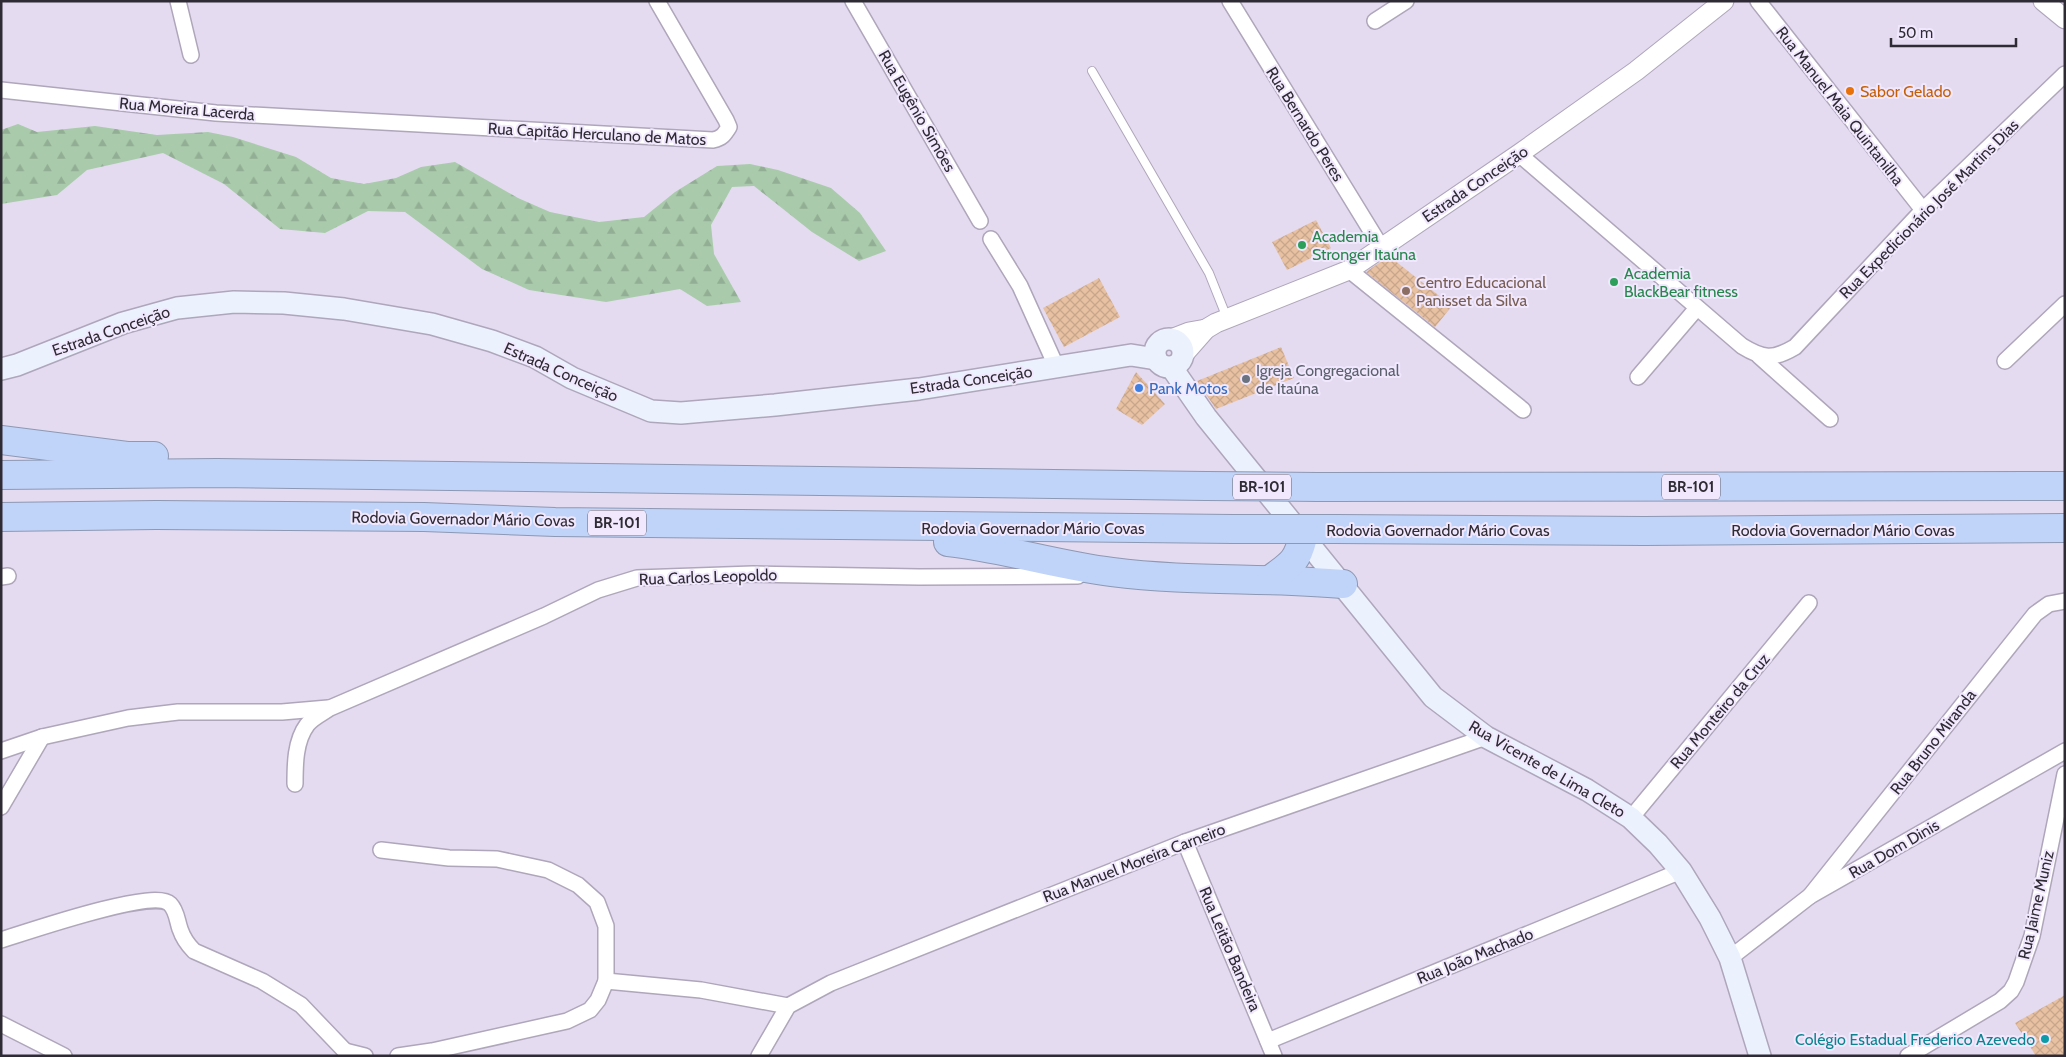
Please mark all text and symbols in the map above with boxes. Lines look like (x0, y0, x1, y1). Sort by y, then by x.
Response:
scale bar (1891, 15, 2016, 47)
street label: Rua Manuel Maia Quintanilha (1772, 23, 1908, 189)
text: 50 m (1898, 24, 1933, 42)
street label: Rua Eugênio Simões (874, 47, 960, 176)
street label: Rua Bernardo Peres (1262, 63, 1348, 185)
place label: Sabor Gelado (1860, 82, 1952, 101)
marker: Sabor Gelado (1844, 85, 1856, 97)
street label: Rua Moreira Lacerda (119, 94, 256, 124)
street label: Rua Expedicionário José Martins Dias (1835, 115, 2023, 303)
street label: Rua Capitão Herculano de Matos (487, 119, 707, 149)
street label: Estrada Conceição (1419, 142, 1532, 226)
place label: Academia Stronger Itaúna (1312, 227, 1416, 264)
marker: Academia Stronger Itaúna (1296, 239, 1308, 251)
place label: Academia BlackBear fitness (1624, 264, 1738, 301)
place label: Centro Educacional Panisset da Silva (1416, 273, 1546, 310)
marker: Academia BlackBear fitness (1608, 276, 1620, 288)
marker: Centro Educacional Panisset da Silva (1400, 285, 1412, 297)
street label: Estrada Conceição (50, 302, 173, 360)
street label: Estrada Conceição (501, 338, 621, 406)
place label: Igreja Congregacional de Itaúna (1256, 361, 1400, 398)
street label: Estrada Conceição (909, 362, 1034, 398)
marker: Igreja Congregacional de Itaúna (1240, 373, 1252, 385)
place label: Pank Motos (1149, 379, 1228, 398)
marker: Pank Motos (1133, 382, 1145, 394)
road number: BR-101 (1233, 474, 1291, 500)
road number: BR-101 (1662, 474, 1720, 500)
street label: Rodovia Governador Mário Covas (351, 508, 575, 530)
road number: BR-101 (588, 510, 646, 536)
street label: Rodovia Governador Mário Covas (921, 519, 1145, 538)
street label: Rodovia Governador Mário Covas (1326, 521, 1550, 540)
street label: Rodovia Governador Mário Covas (1731, 521, 1955, 540)
street label: Rua Carlos Leopoldo (639, 565, 778, 589)
street label: Rua Monteiro da Cruz (1666, 649, 1774, 772)
street label: Rua Bruno Miranda (1886, 686, 1980, 798)
street label: Rua Vicente de Lima Cleto (1465, 716, 1629, 822)
street label: Rua Dom Dinis (1846, 815, 1943, 882)
street label: Rua Manuel Moreira Carneiro (1040, 819, 1228, 907)
street label: Rua Jaime Muniz (2014, 848, 2058, 961)
street label: Rua Leitão Bandeira (1195, 884, 1265, 1014)
street label: Rua João Machado (1414, 924, 1536, 988)
place label: Colégio Estadual Frederico Azevedo (1795, 1030, 2035, 1049)
marker: Colégio Estadual Frederico Azevedo (2039, 1033, 2051, 1045)

